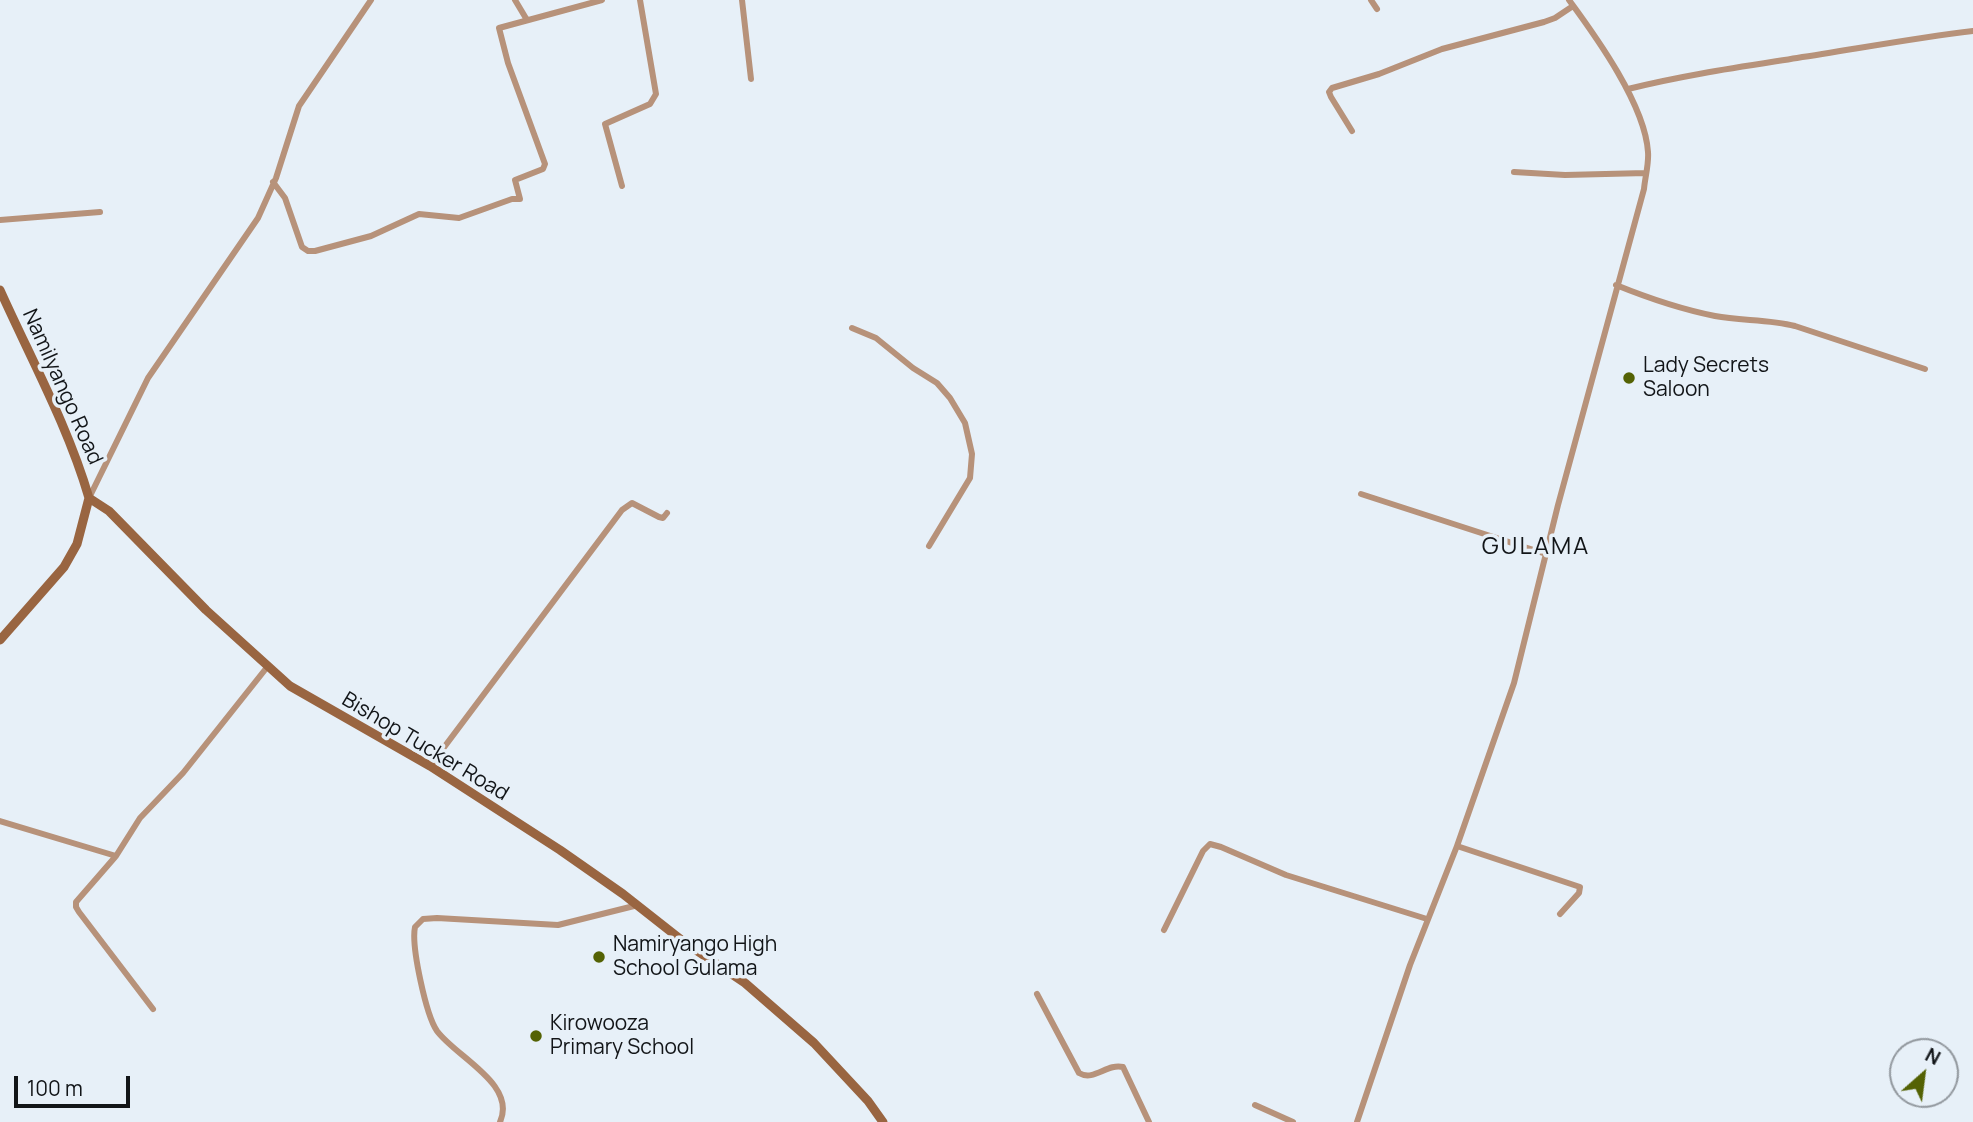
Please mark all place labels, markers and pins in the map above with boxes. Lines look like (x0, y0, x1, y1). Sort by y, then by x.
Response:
place label: Lady Secrets Saloon (1643, 353, 1769, 403)
marker: Lady Secrets Saloon (1621, 370, 1637, 386)
place label: Namiryango High School Gulama (613, 932, 777, 982)
marker: Namiryango High School Gulama (591, 949, 607, 965)
place label: Kirowooza Primary School (550, 1011, 694, 1061)
marker: Kirowooza Primary School (528, 1028, 544, 1044)

